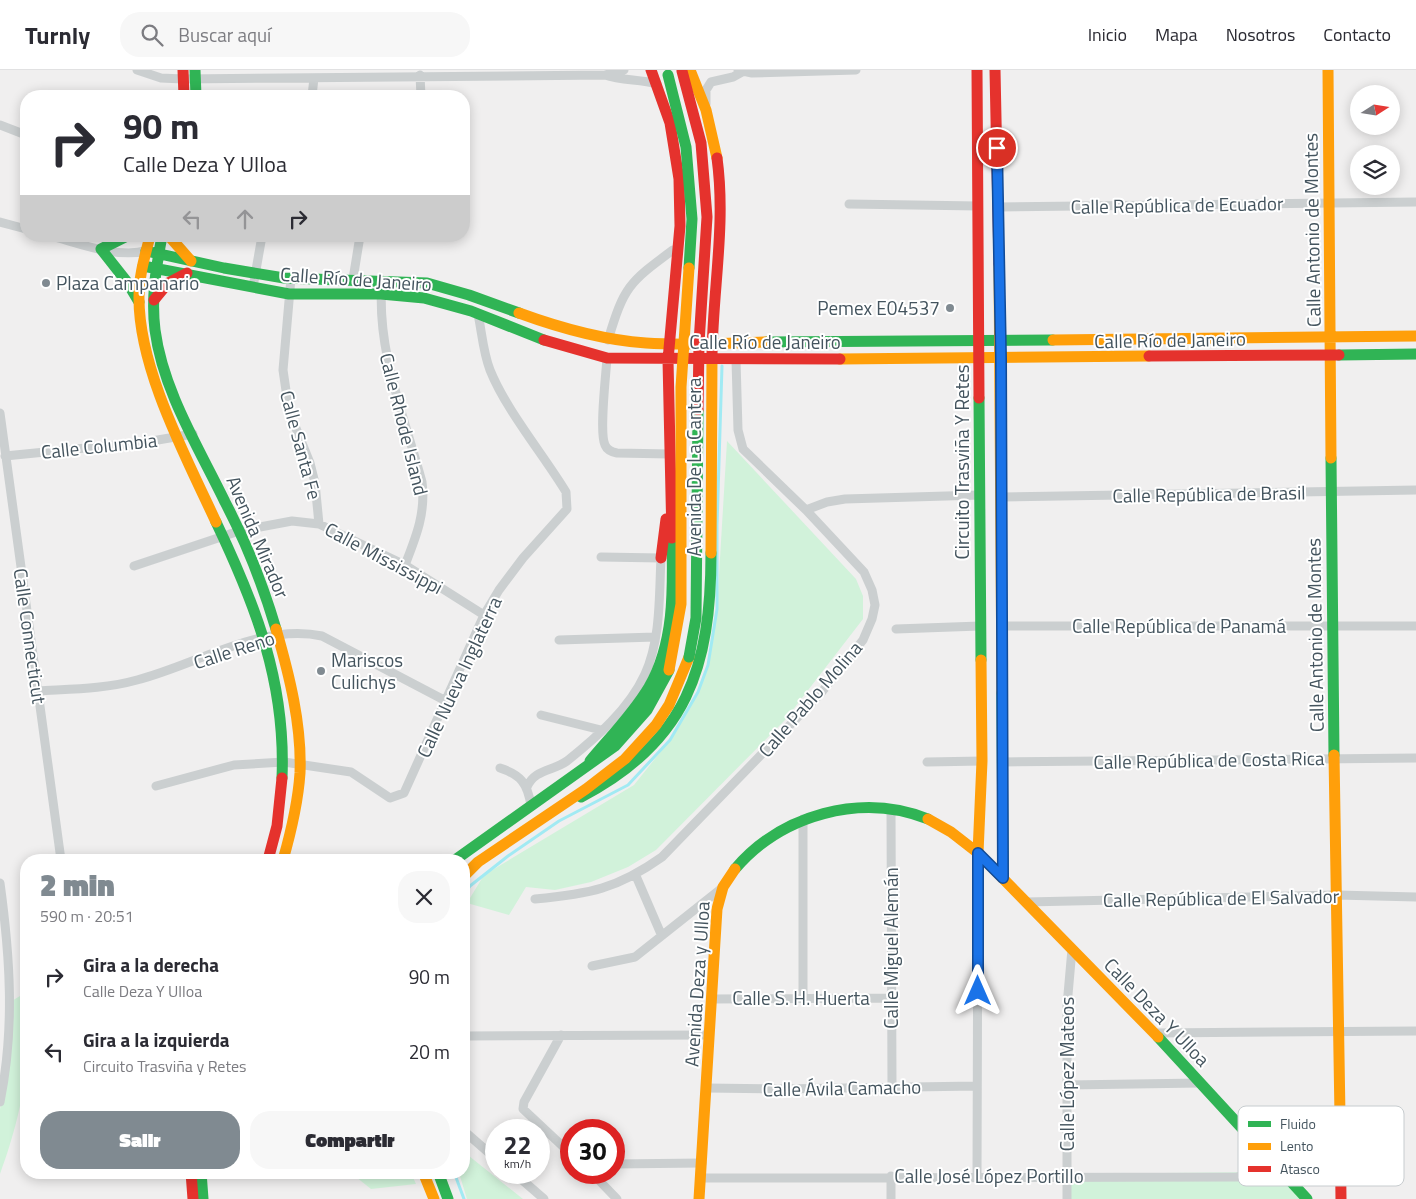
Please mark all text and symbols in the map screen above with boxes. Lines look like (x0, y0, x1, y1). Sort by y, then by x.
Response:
search box (120, 12, 470, 57)
text: Turnly (25, 17, 90, 53)
text: Buscar aquí (178, 20, 271, 49)
icon: search (138, 21, 166, 49)
text: Inicio (1088, 21, 1127, 48)
text: Mapa (1155, 21, 1198, 48)
text: Nosotros (1226, 21, 1295, 48)
text: Contacto (1323, 21, 1391, 48)
north arrow (1350, 85, 1400, 135)
map controls (1350, 85, 1400, 195)
text: 90 m (123, 99, 199, 153)
icon: right (40, 110, 105, 175)
pin (976, 127, 1018, 169)
street label: Calle Antonio de Montes (1295, 133, 1328, 327)
icon: arrive (983, 134, 1011, 162)
button: layers (1350, 145, 1400, 195)
text: Calle Deza Y Ulloa (123, 147, 287, 181)
street label: Calle República de Ecuador (1070, 188, 1284, 221)
icon: left (178, 205, 206, 233)
icon: ahead (231, 205, 259, 233)
icon: right (284, 205, 312, 233)
street label: Calle Río de Janeiro (279, 259, 433, 298)
place label: Plaza Campanario (56, 268, 199, 297)
marker: Plaza Campanario (40, 277, 52, 289)
place label: Pemex E04537 (817, 293, 940, 322)
marker: Pemex E04537 (944, 302, 956, 314)
street label: Calle Río de Janeiro (1094, 324, 1246, 355)
street label: Calle Río de Janeiro (689, 327, 841, 356)
street label: Calle Rhode Island (373, 350, 436, 498)
street label: Circuito Trasviña Y Retes (947, 364, 976, 560)
street label: Avenida De La Cantera (679, 377, 708, 556)
street label: Calle Santa Fe (273, 387, 330, 503)
street label: Calle Columbia (39, 425, 159, 466)
street label: Avenida Mirador (220, 471, 297, 603)
street label: Calle República de Brasil (1112, 477, 1306, 510)
street label: Calle Mississippi (320, 514, 449, 601)
street label: Calle Antonio de Montes (1298, 538, 1331, 732)
street label: Calle Connecticut (7, 566, 54, 706)
street label: Calle Nueva Inglaterra (408, 591, 509, 762)
street label: Calle República de Panamá (1072, 611, 1286, 640)
street label: Calle Reno (190, 623, 278, 676)
street label: Calle Pablo Molina (751, 634, 869, 763)
place label: Mariscos Culichys (331, 645, 403, 696)
marker: Mariscos Culichys (315, 665, 327, 677)
street label: Calle República de Costa Rica (1093, 743, 1325, 776)
text: 2 min (40, 862, 115, 908)
street label: Calle Miguel Alemán (876, 867, 905, 1029)
button: close (398, 871, 450, 923)
street label: Calle República de El Salvador (1103, 881, 1340, 914)
street label: Avenida Deza y Ulloa (676, 900, 717, 1068)
text: 590 m · 20:51 (40, 904, 134, 928)
text: Gira a la derecha (83, 950, 219, 979)
street label: Calle Deza Y Ulloa (1098, 951, 1217, 1073)
text: 90 m (409, 962, 450, 991)
icon: right (40, 963, 68, 991)
position arrow (951, 964, 1003, 1016)
text: Calle Deza Y Ulloa (83, 979, 202, 1003)
street label: Calle S. H. Huerta (732, 983, 870, 1012)
street label: Calle López Mateos (1052, 997, 1081, 1151)
text: Gira a la izquierda (83, 1025, 230, 1054)
text: 20 m (409, 1037, 450, 1066)
icon: left (40, 1038, 68, 1066)
text: Circuito Trasviña y Retes (83, 1054, 247, 1078)
street label: Calle Ávila Camacho (762, 1072, 922, 1103)
legend (1238, 1106, 1404, 1186)
button: Salir (40, 1111, 240, 1169)
button: Compartir (250, 1111, 450, 1169)
text: Fluido (1280, 1113, 1316, 1134)
speed limit sign: 30 (560, 1119, 625, 1184)
text: 22 (503, 1126, 532, 1164)
text: Lento (1280, 1135, 1314, 1156)
text: km/h (504, 1154, 531, 1173)
text: Atasco (1280, 1158, 1320, 1179)
street label: Calle José López Portillo (894, 1161, 1084, 1190)

